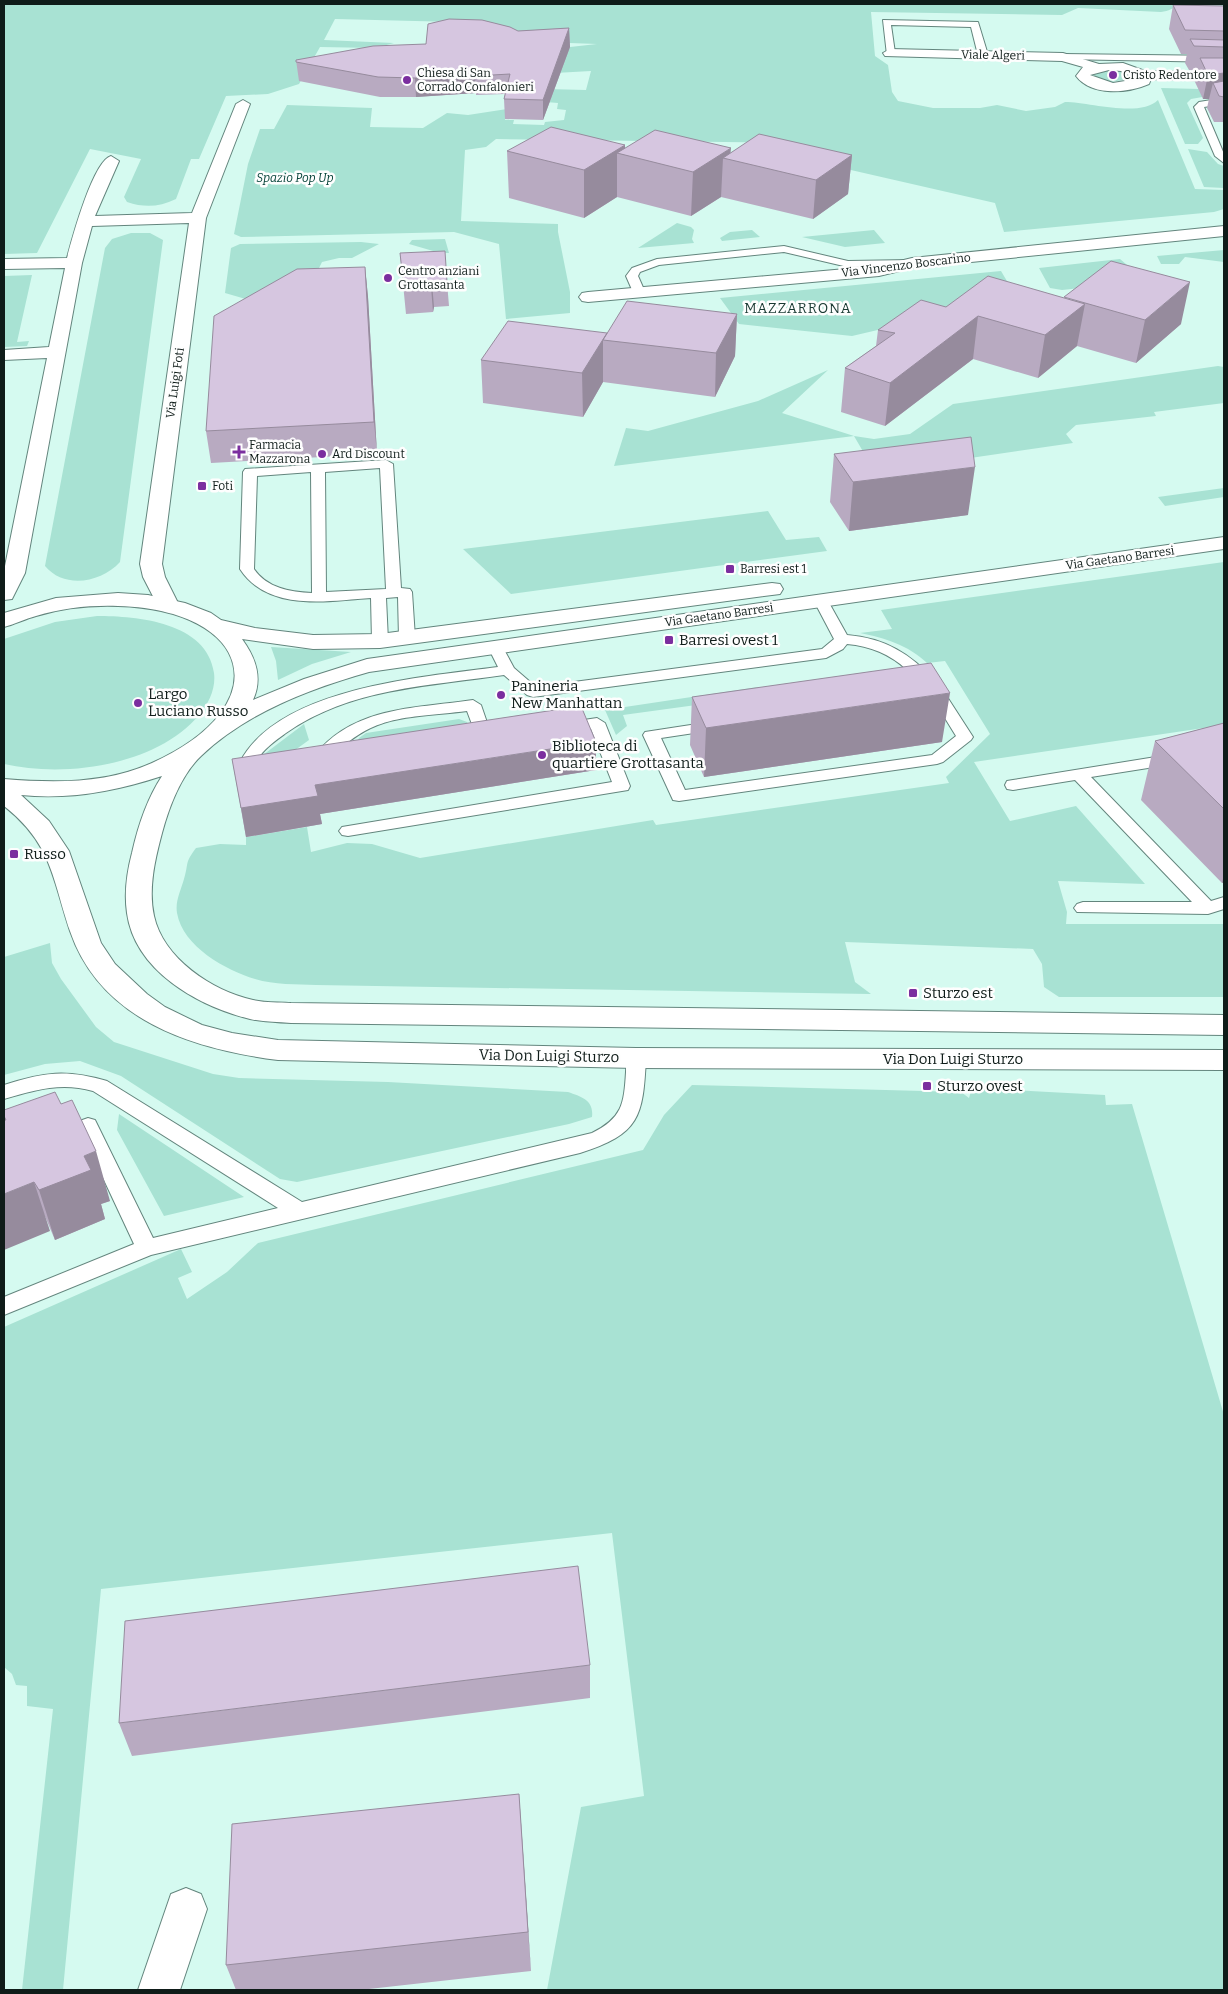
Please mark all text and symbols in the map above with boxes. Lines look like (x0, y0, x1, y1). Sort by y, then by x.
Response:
street label: Viale Algeri (961, 47, 1025, 63)
place label: Chiesa di San Corrado Confalonieri (417, 66, 534, 94)
place label: Cristo Redentore (1123, 68, 1216, 82)
marker: Cristo Redentore (1107, 69, 1119, 81)
marker: Chiesa di San Corrado Confalonieri (401, 74, 413, 86)
park label: Spazio Pop Up (256, 171, 334, 185)
street label: Via Vincenzo Boscarino (841, 250, 972, 280)
place label: Centro anziani Grottasanta (398, 264, 480, 292)
marker: Centro anziani Grottasanta (382, 272, 394, 284)
district label: MAZZARRONA (744, 300, 852, 317)
street label: Via Luigi Foti (163, 346, 187, 419)
place label: Farmacia Mazzarona (249, 438, 311, 466)
marker: Farmacia Mazzarona (233, 446, 245, 458)
place label: Ard Discount (332, 447, 405, 461)
marker: Ard Discount (316, 448, 328, 460)
place label: Foti (212, 479, 233, 493)
marker: Foti (196, 480, 208, 492)
street label: Via Gaetano Barresi (1065, 543, 1176, 573)
place label: Barresi est 1 (740, 562, 807, 576)
marker: Barresi est 1 (724, 563, 736, 575)
street label: Via Gaetano Barresi (664, 600, 775, 630)
place label: Barresi ovest 1 (679, 631, 778, 649)
marker: Barresi ovest 1 (663, 634, 675, 646)
place label: Panineria New Manhattan (511, 677, 623, 712)
place label: Largo Luciano Russo (148, 685, 248, 720)
marker: Panineria New Manhattan (495, 689, 507, 701)
marker: Largo Luciano Russo (132, 697, 144, 709)
place label: Biblioteca di quartiere Grottasanta (552, 737, 704, 772)
marker: Biblioteca di quartiere Grottasanta (536, 749, 548, 761)
place label: Russo (24, 845, 66, 863)
marker: Russo (8, 848, 20, 860)
place label: Sturzo est (923, 984, 993, 1002)
marker: Sturzo est (907, 987, 919, 999)
street label: Via Don Luigi Sturzo (479, 1046, 619, 1066)
street label: Via Don Luigi Sturzo (883, 1050, 1023, 1068)
place label: Sturzo ovest (937, 1077, 1023, 1095)
marker: Sturzo ovest (921, 1080, 933, 1092)

